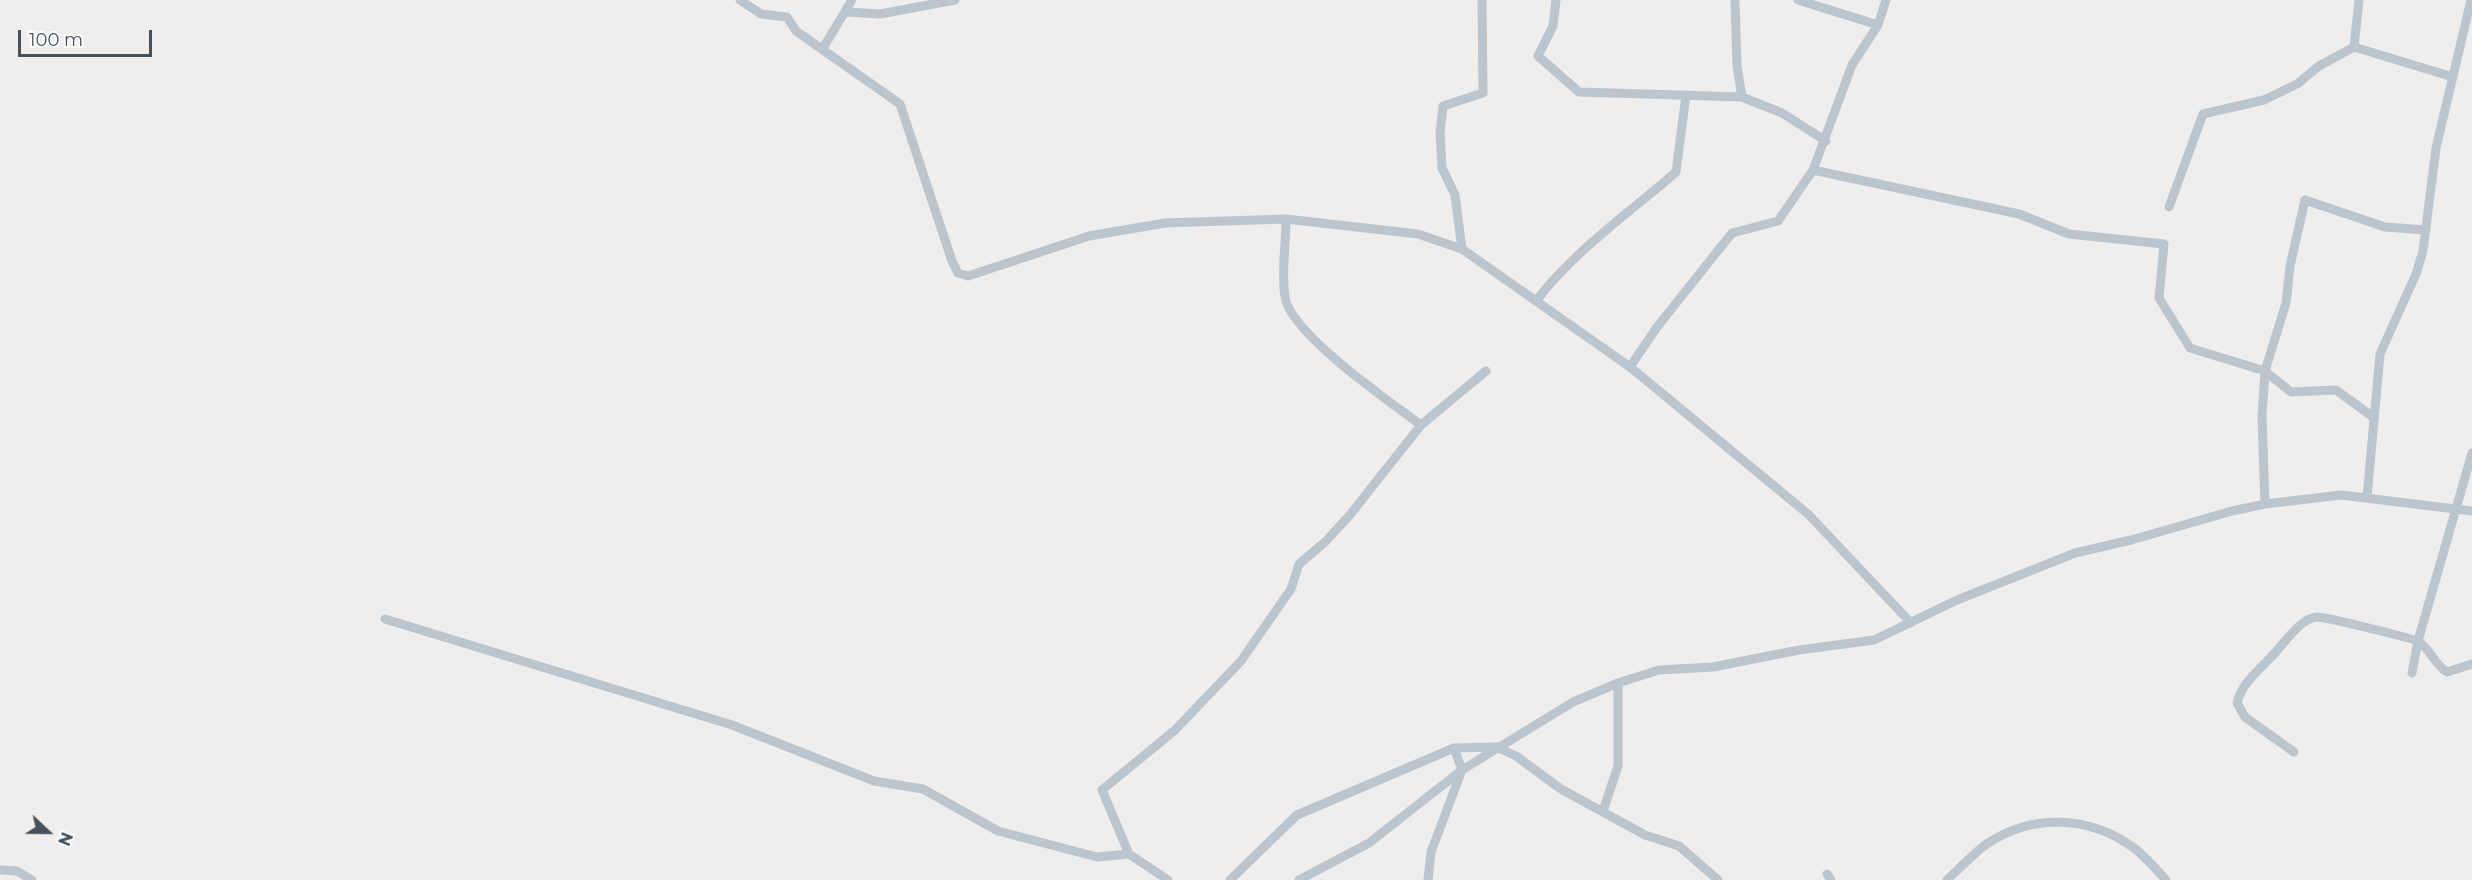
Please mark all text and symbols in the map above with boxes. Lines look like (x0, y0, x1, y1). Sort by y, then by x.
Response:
scale bar (21, 18, 154, 56)
text: 100 m (29, 29, 83, 51)
north arrow (18, 802, 78, 862)
text: N (54, 829, 76, 848)

